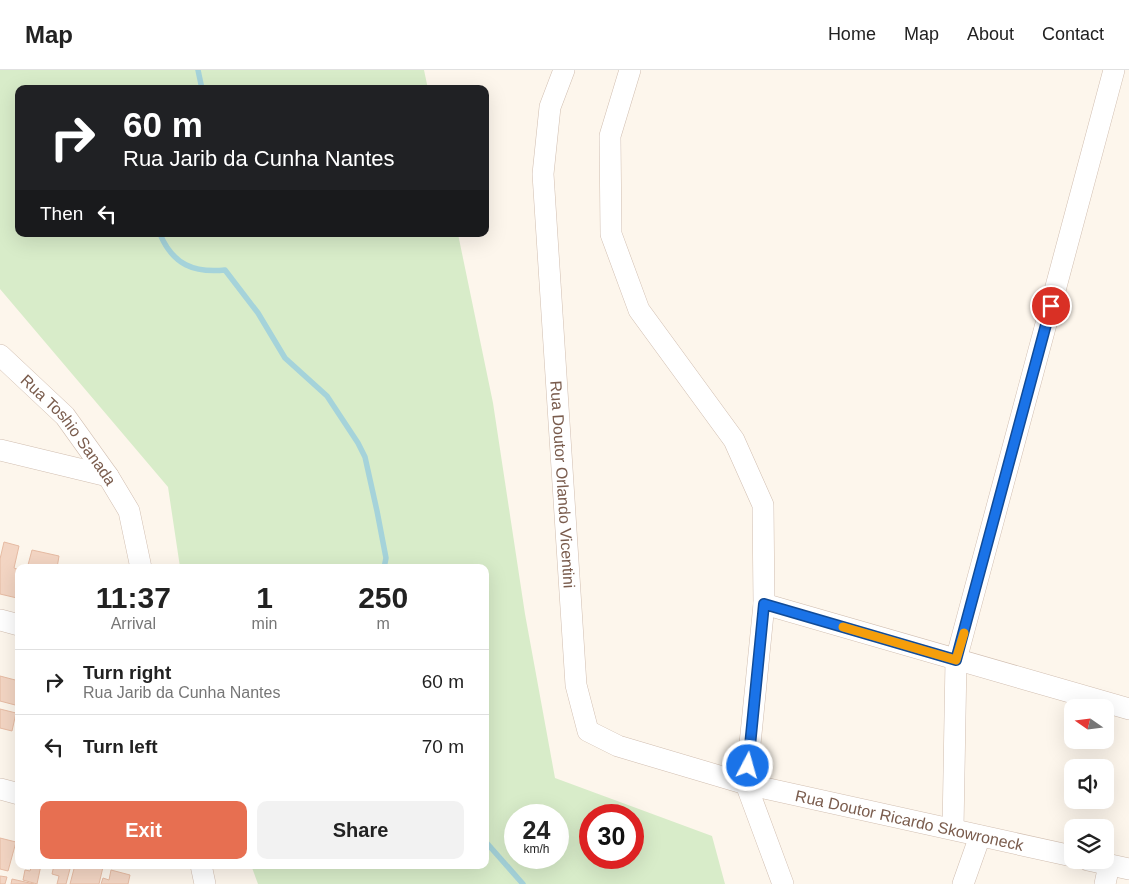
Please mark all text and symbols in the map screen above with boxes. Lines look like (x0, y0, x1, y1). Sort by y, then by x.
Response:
text: Map (25, 21, 73, 48)
text: Home (828, 24, 876, 44)
text: Map (904, 24, 939, 44)
text: About (967, 24, 1014, 44)
text: Contact (1042, 24, 1104, 44)
icon: right (40, 105, 105, 170)
text: 60 m (123, 105, 203, 144)
text: Rua Jarib da Cunha Nantes (123, 146, 395, 171)
icon: left (93, 200, 121, 228)
text: Then (40, 203, 83, 224)
pin (1030, 285, 1072, 327)
icon: arrive (1037, 292, 1065, 320)
street label: Rua Toshio Sanada (17, 371, 119, 488)
street label: Rua Doutor Orlando Vicentini (547, 380, 578, 589)
text: 11:37 (96, 581, 171, 614)
text: 1 (256, 581, 273, 614)
text: 250 (358, 581, 408, 614)
text: Arrival (111, 615, 156, 632)
text: min (252, 615, 277, 632)
text: m (377, 615, 390, 632)
text: Turn right (83, 662, 171, 683)
icon: right (40, 668, 68, 696)
text: 60 m (422, 671, 464, 692)
text: Rua Jarib da Cunha Nantes (83, 684, 280, 701)
north arrow (1064, 699, 1114, 749)
map controls (1064, 699, 1114, 869)
icon: left (40, 733, 68, 761)
text: Turn left (83, 736, 158, 757)
text: 70 m (422, 736, 464, 757)
position arrow (721, 739, 773, 791)
button: sound (1064, 759, 1114, 809)
street label: Rua Doutor Ricardo Skowroneck (794, 787, 1026, 854)
button: Exit (40, 801, 247, 859)
button: Share (257, 801, 464, 859)
speed limit sign: 30 (579, 804, 644, 869)
text: 24 (523, 816, 550, 844)
button: layers (1064, 819, 1114, 869)
text: km/h (523, 842, 550, 856)

